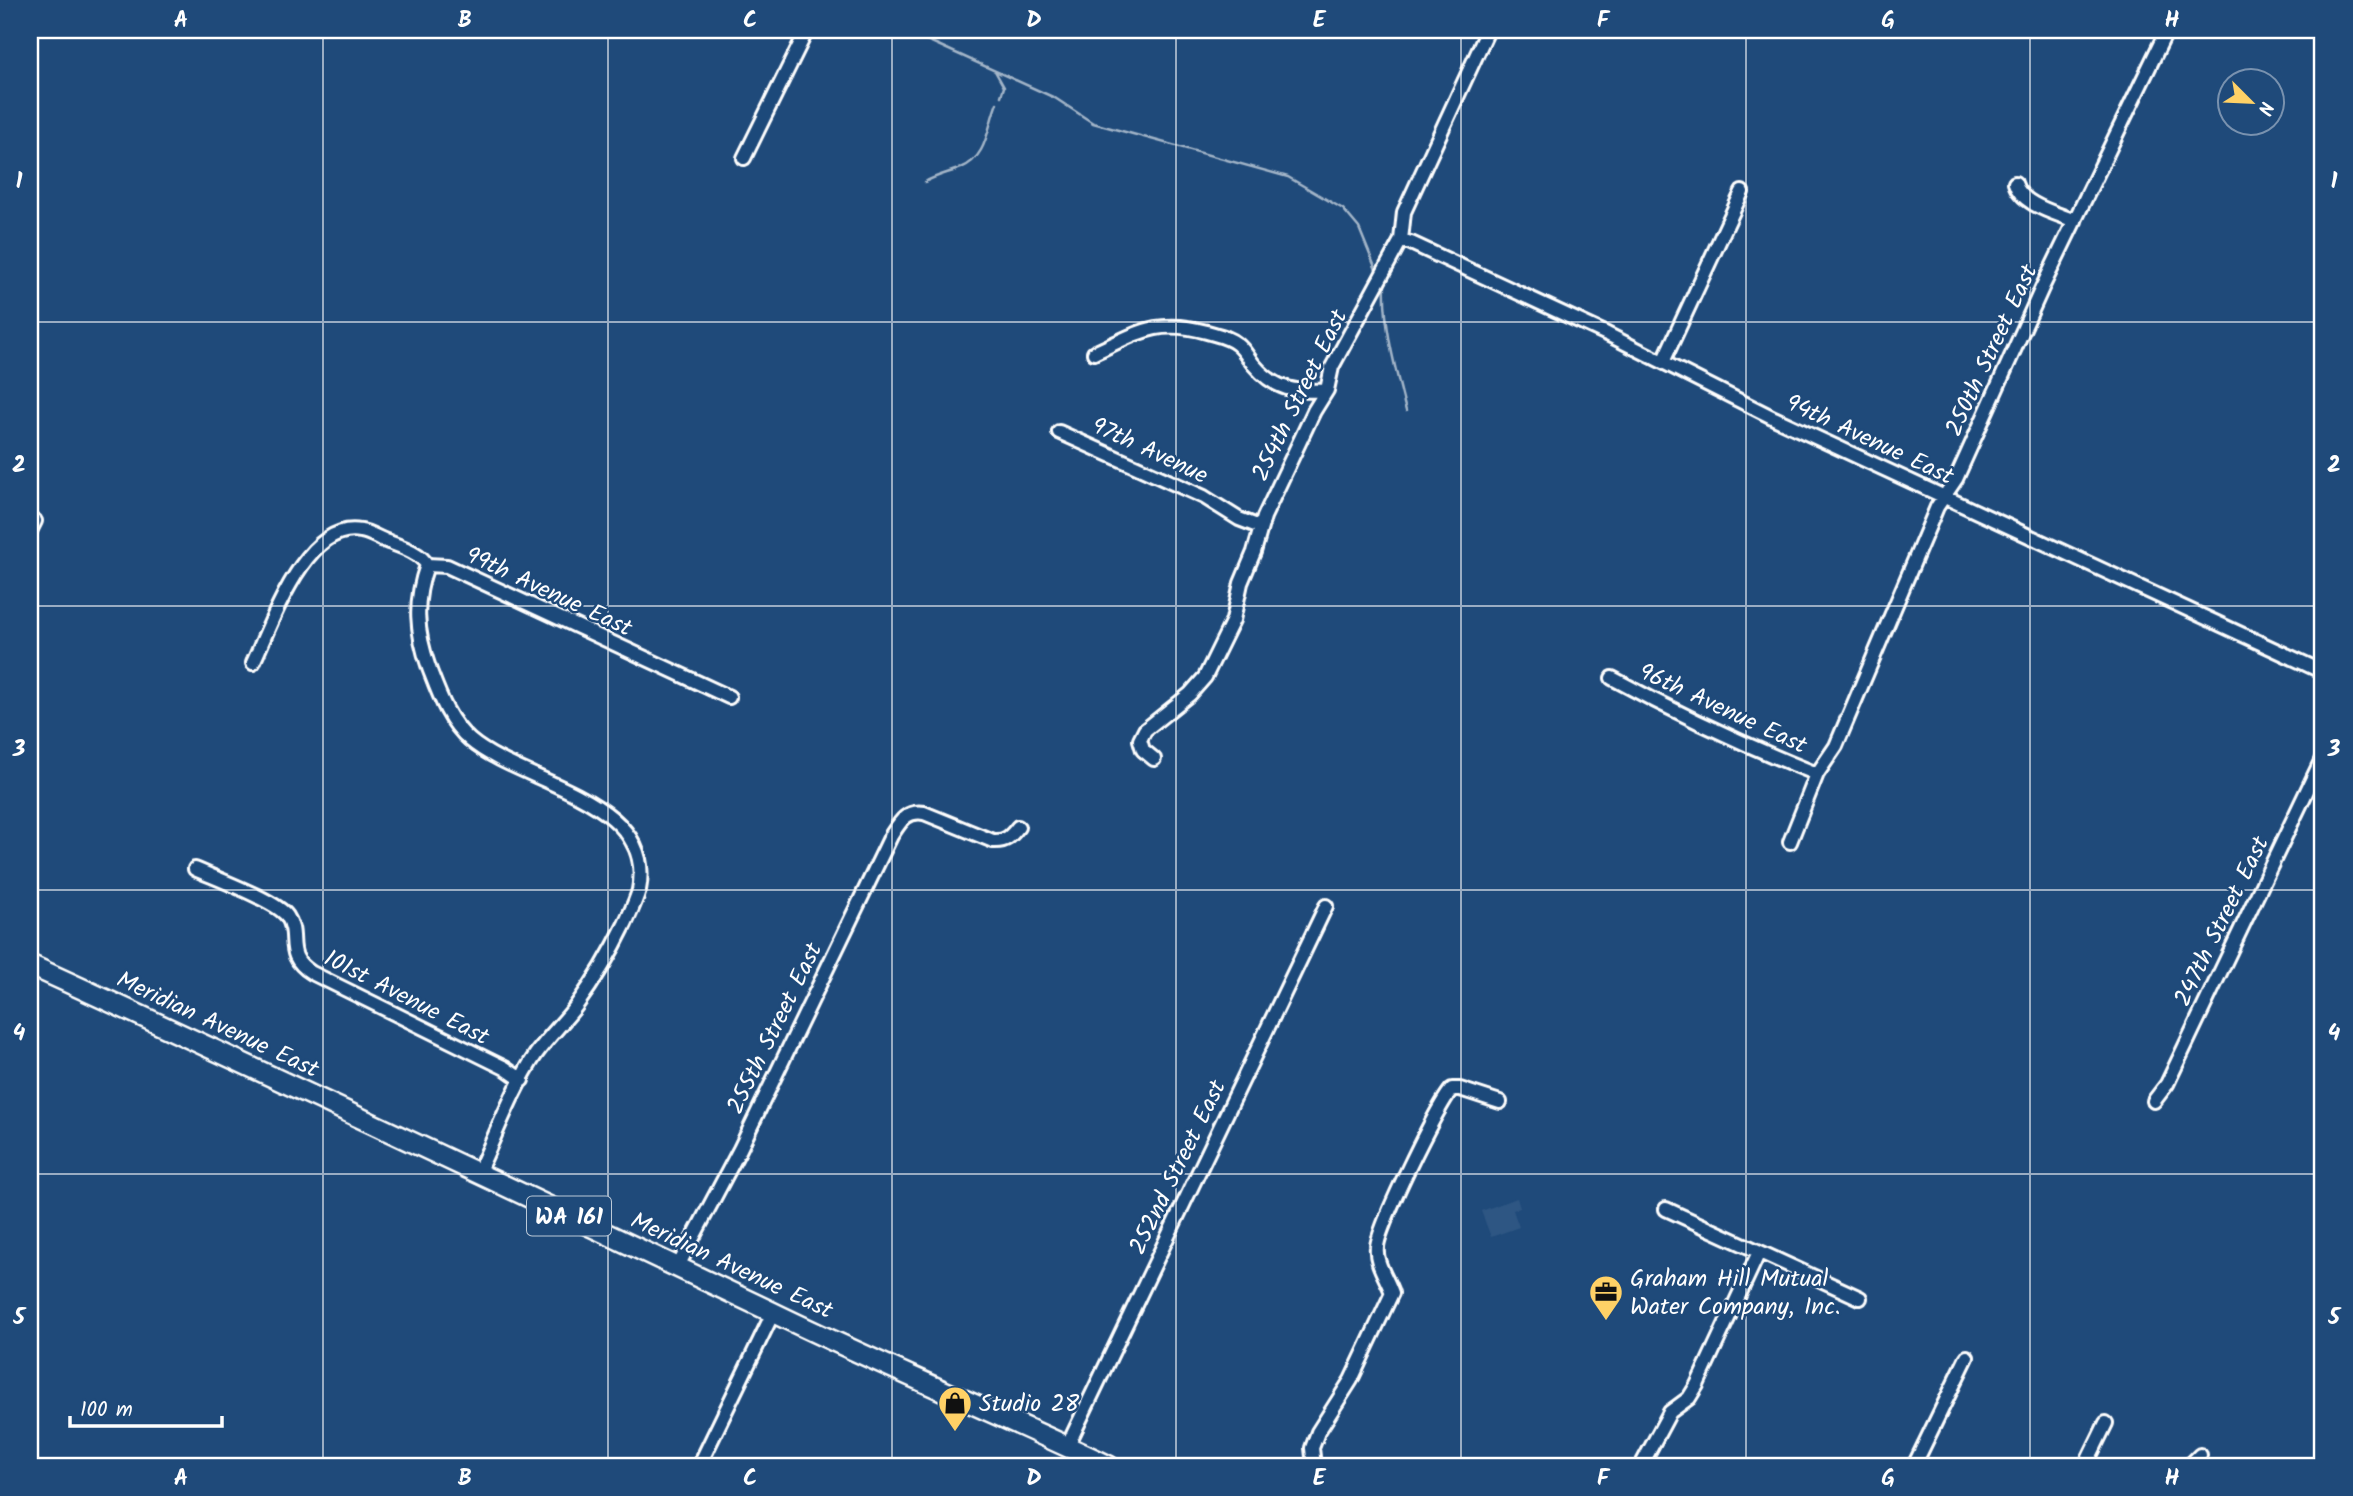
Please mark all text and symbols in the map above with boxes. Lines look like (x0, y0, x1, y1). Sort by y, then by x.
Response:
text: A (174, 3, 188, 39)
text: B (458, 3, 472, 39)
text: C (743, 3, 757, 39)
text: D (1026, 3, 1042, 39)
text: E (1313, 3, 1327, 39)
text: F (1597, 3, 1611, 39)
text: G (1881, 3, 1895, 39)
text: H (2165, 3, 2180, 39)
north arrow (2216, 66, 2286, 136)
text: N (2249, 97, 2281, 120)
text: 1 (16, 164, 23, 200)
text: 1 (2331, 164, 2338, 200)
street label: 250th Street East (1935, 258, 2050, 443)
street label: 254th Street East (1242, 302, 1359, 488)
street label: 94th Avenue East (1779, 384, 1961, 497)
street label: 97th Avenue (1084, 407, 1215, 496)
text: 2 (12, 448, 26, 484)
text: 2 (2327, 448, 2341, 484)
street label: 99th Avenue East (458, 537, 639, 648)
street label: 96th Avenue East (1632, 653, 1814, 766)
text: 3 (12, 732, 26, 768)
text: 3 (2327, 732, 2341, 768)
street label: 247th Street East (2164, 829, 2281, 1013)
street label: 255th Street East (717, 936, 834, 1121)
street label: 101st Avenue East (317, 940, 497, 1057)
street label: Meridian Avenue East (110, 961, 326, 1090)
text: 4 (13, 1016, 26, 1052)
text: 4 (2328, 1016, 2341, 1052)
street label: 252nd Street East (1119, 1073, 1238, 1262)
road number: WA 161 (527, 1196, 611, 1236)
street label: Meridian Avenue East (624, 1202, 840, 1331)
place label: Graham Hill Mutual Water Company, Inc. (1630, 1260, 1841, 1327)
office icon: Graham Hill Mutual Water Company, Inc. (1587, 1273, 1625, 1322)
text: 5 (12, 1300, 27, 1336)
text: 5 (2327, 1300, 2342, 1336)
scale bar (70, 1384, 222, 1428)
shop icon: Studio 28 (936, 1384, 974, 1433)
place label: Studio 28 (979, 1385, 1080, 1424)
text: 100 m (80, 1394, 133, 1427)
text: A (174, 1461, 188, 1496)
text: B (458, 1461, 472, 1496)
text: C (743, 1461, 757, 1496)
text: D (1026, 1461, 1042, 1496)
text: E (1313, 1461, 1327, 1496)
text: F (1597, 1461, 1611, 1496)
text: G (1881, 1461, 1895, 1496)
text: H (2165, 1461, 2180, 1496)

